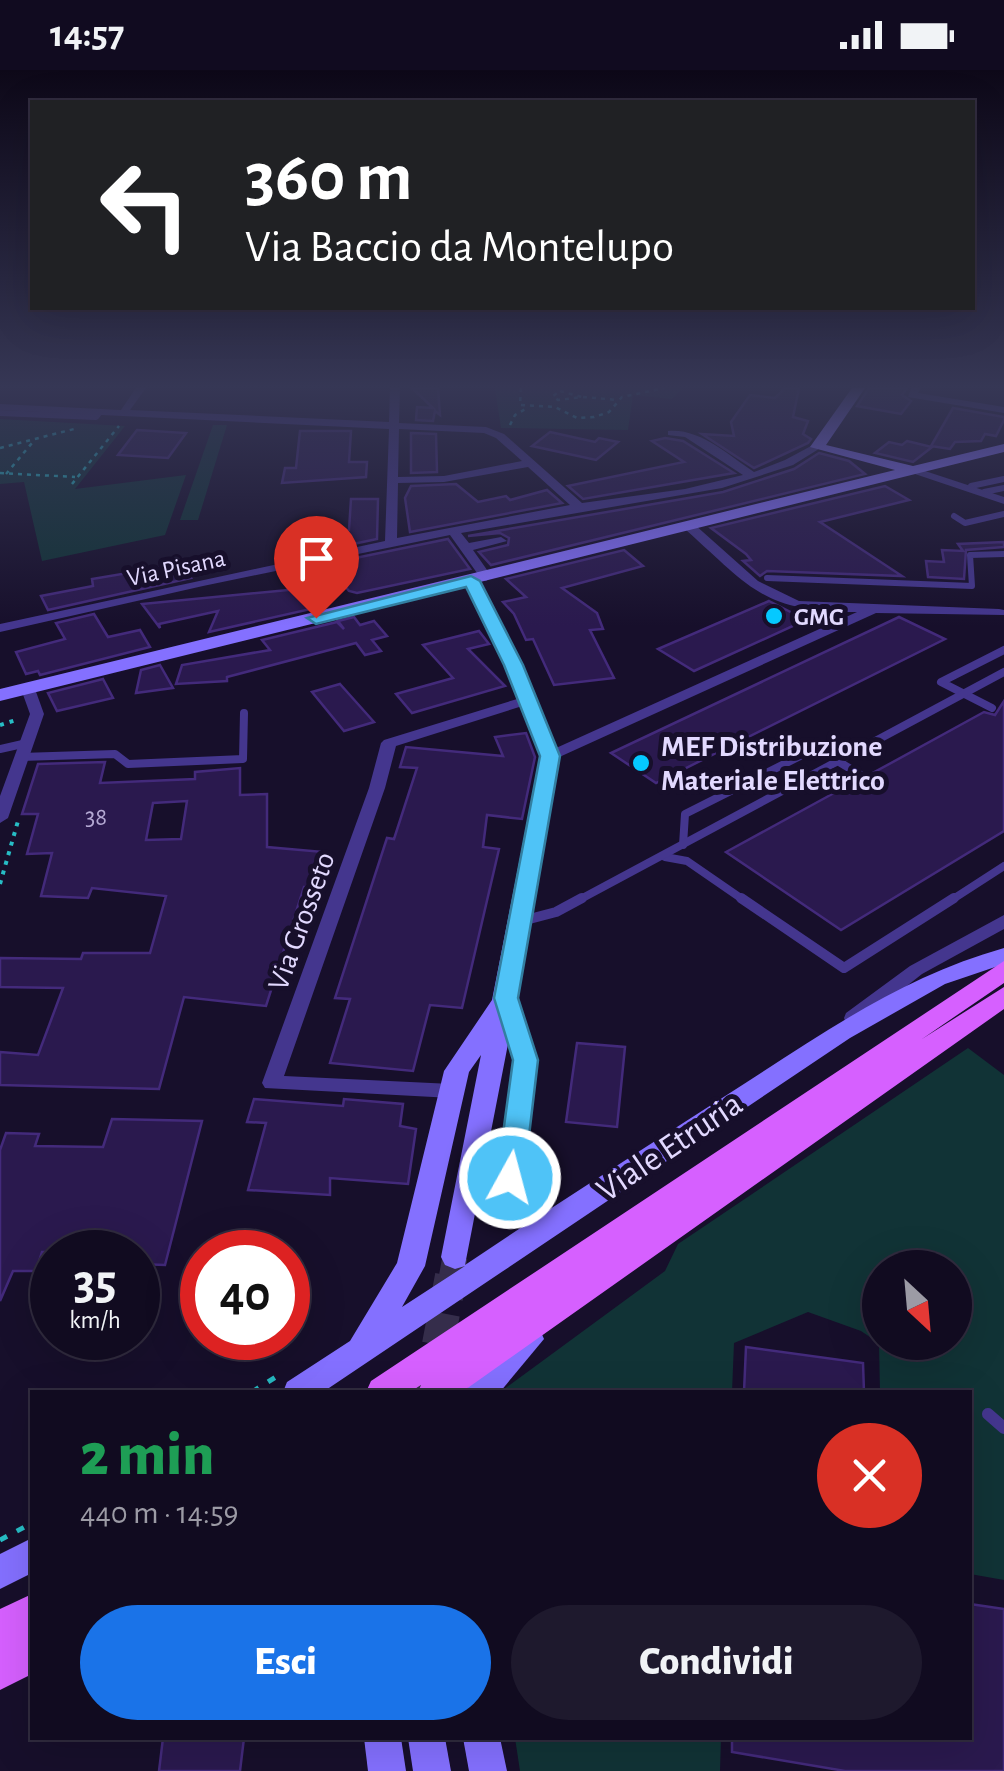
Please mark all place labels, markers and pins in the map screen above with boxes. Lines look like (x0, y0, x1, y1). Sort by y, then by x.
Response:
pin (274, 516, 359, 619)
marker: GMG (763, 605, 785, 627)
place label: GMG (794, 605, 844, 630)
place label: MEF Distribuzione Materiale Elettrico (661, 732, 885, 796)
marker: MEF Distribuzione Materiale Elettrico (630, 752, 652, 774)

